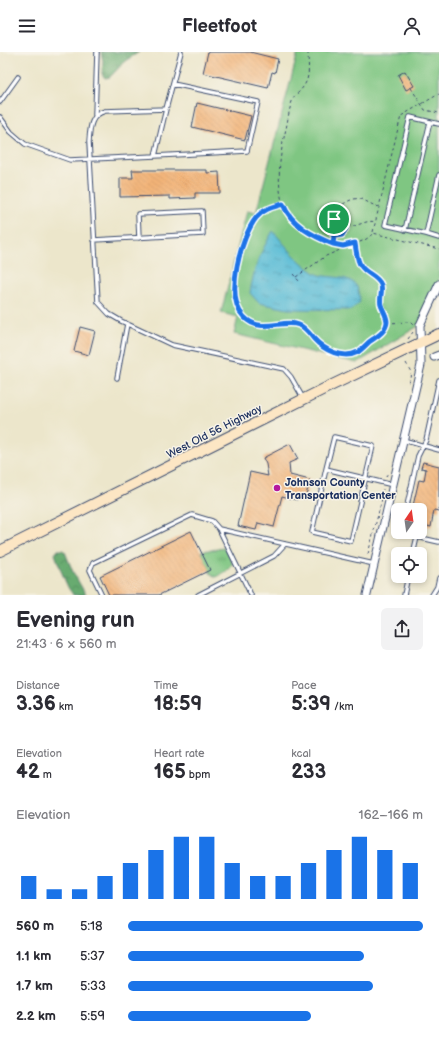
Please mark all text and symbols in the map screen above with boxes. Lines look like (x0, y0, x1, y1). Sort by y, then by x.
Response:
icon: menu (16, 15, 38, 37)
icon: person (401, 15, 423, 37)
text: Fleetfoot (182, 16, 257, 37)
pin (317, 202, 351, 236)
icon: arrive (323, 208, 345, 230)
street label: West Old 56 Highway (164, 402, 264, 461)
place label: Johnson County Transportation Center (285, 476, 396, 502)
marker: Johnson County Transportation Center (272, 483, 282, 493)
north arrow (391, 503, 427, 539)
map controls (391, 503, 427, 583)
button: locate (391, 547, 427, 583)
text: Evening run (16, 607, 135, 634)
button: share (381, 608, 423, 650)
text: 21:43 · 6 × 560 m (16, 636, 116, 652)
text: Distance (16, 679, 60, 692)
text: Time (154, 679, 178, 692)
text: Pace (291, 679, 316, 692)
text: 3.36 (16, 692, 56, 716)
text: 18:59 (154, 692, 202, 716)
text: 5:39 (291, 692, 331, 716)
text: km (56, 700, 73, 713)
text: /km (331, 700, 354, 713)
text: Elevation (16, 747, 62, 760)
text: Heart rate (154, 747, 204, 760)
text: kcal (291, 747, 311, 760)
text: 42 (16, 760, 40, 784)
text: 165 (154, 760, 186, 784)
text: 233 (291, 760, 326, 784)
text: m (40, 768, 52, 781)
text: bpm (186, 768, 210, 781)
text: Elevation (16, 807, 70, 823)
text: 162–166 m (359, 807, 423, 823)
text: 560 m (16, 918, 54, 934)
text: 5:18 (80, 918, 103, 934)
text: 1.1 km (16, 948, 51, 964)
text: 5:37 (80, 948, 104, 964)
text: 1.7 km (16, 978, 53, 994)
text: 5:33 (80, 978, 106, 994)
text: 2.2 km (16, 1008, 56, 1024)
text: 5:59 (80, 1008, 105, 1024)

